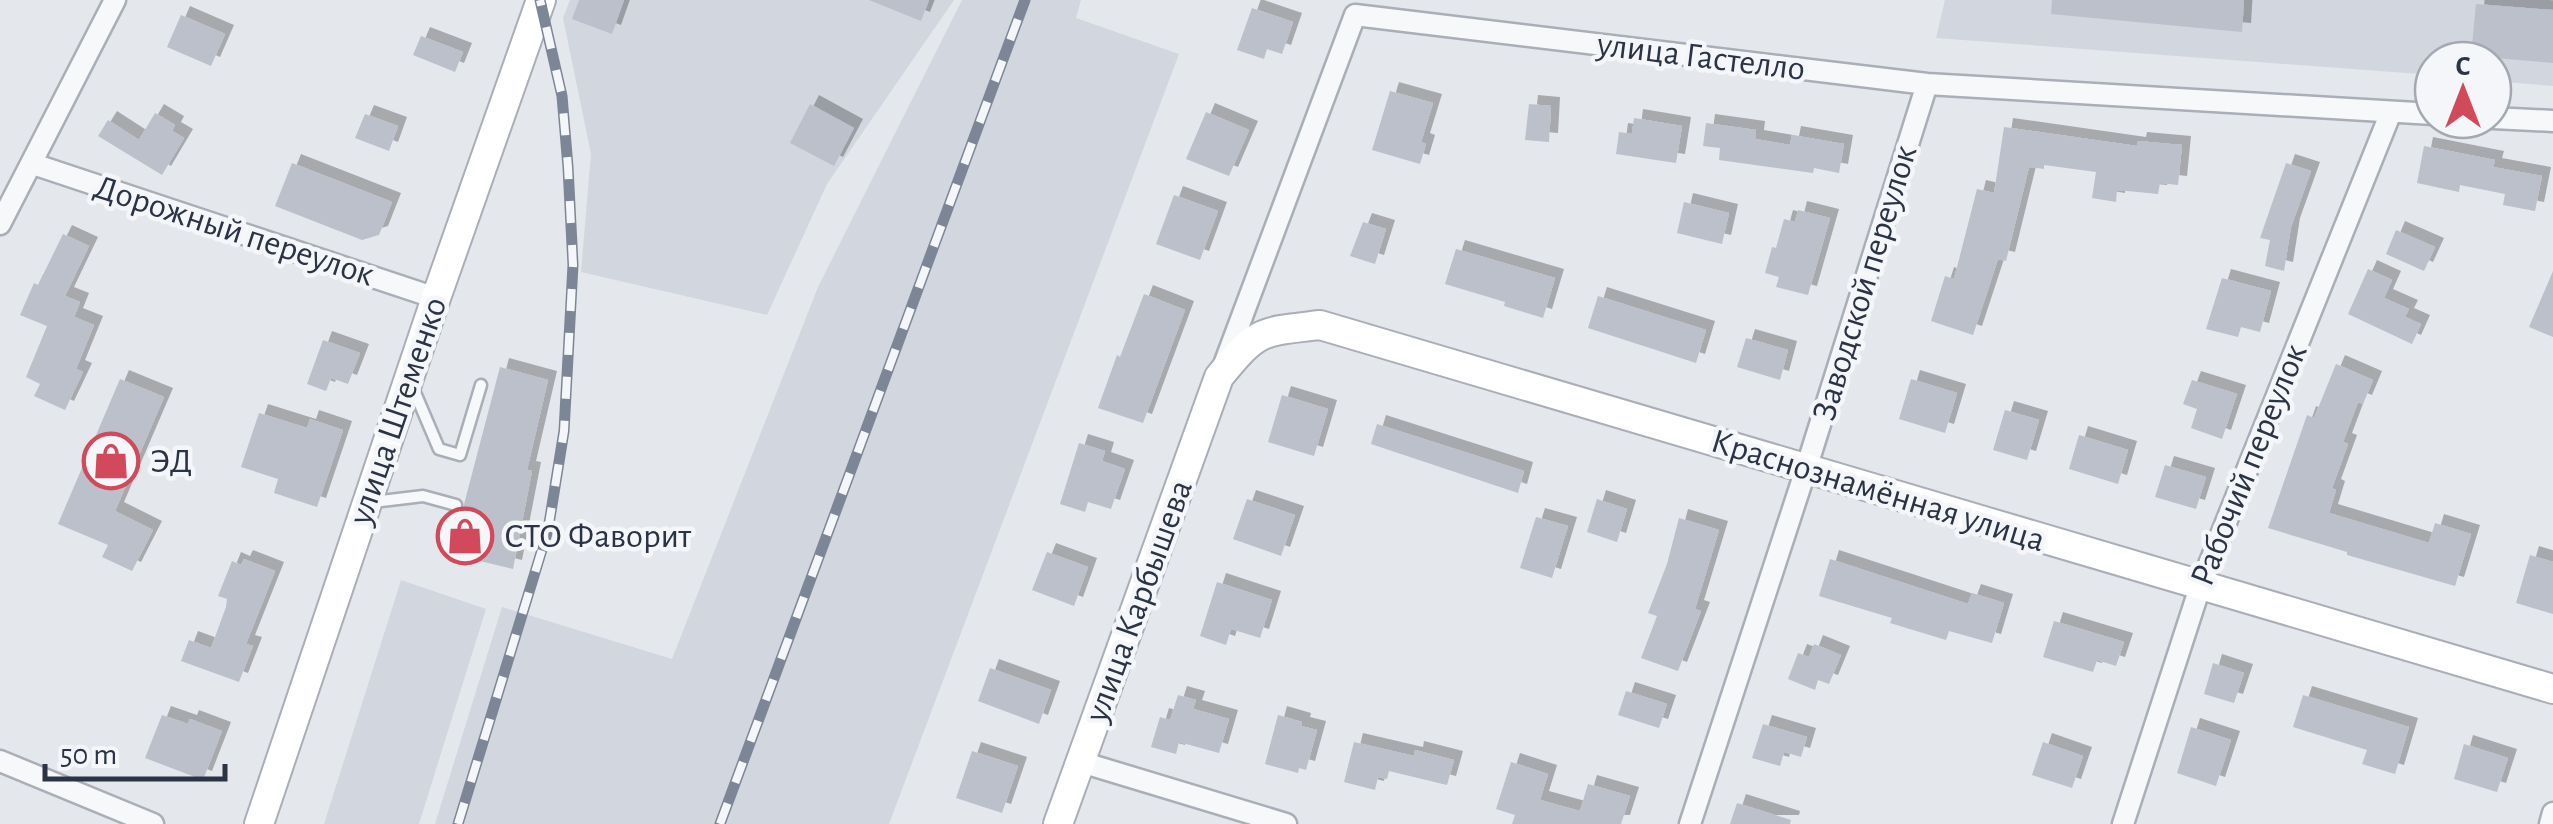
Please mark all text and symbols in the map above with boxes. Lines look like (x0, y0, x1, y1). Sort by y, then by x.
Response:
street label: улица Гастелло (1594, 27, 1807, 87)
north arrow (2413, 40, 2513, 140)
text: С (2455, 53, 2471, 81)
street label: Заводской переулок (1807, 141, 1923, 425)
street label: Дорожный переулок (90, 169, 378, 293)
street label: улица Штеменко (342, 293, 453, 530)
street label: Рабочий переулок (2185, 339, 2313, 591)
street label: Краснознамённая улица (1707, 424, 2049, 558)
shop icon: ЭД (81, 431, 141, 491)
place label: ЭД (150, 444, 193, 479)
street label: улица Карбышева (1079, 475, 1199, 727)
shop icon: СТО Фаворит (435, 506, 495, 566)
place label: СТО Фаворит (504, 519, 692, 554)
scale bar (45, 719, 225, 781)
text: 50 m (60, 740, 117, 770)

